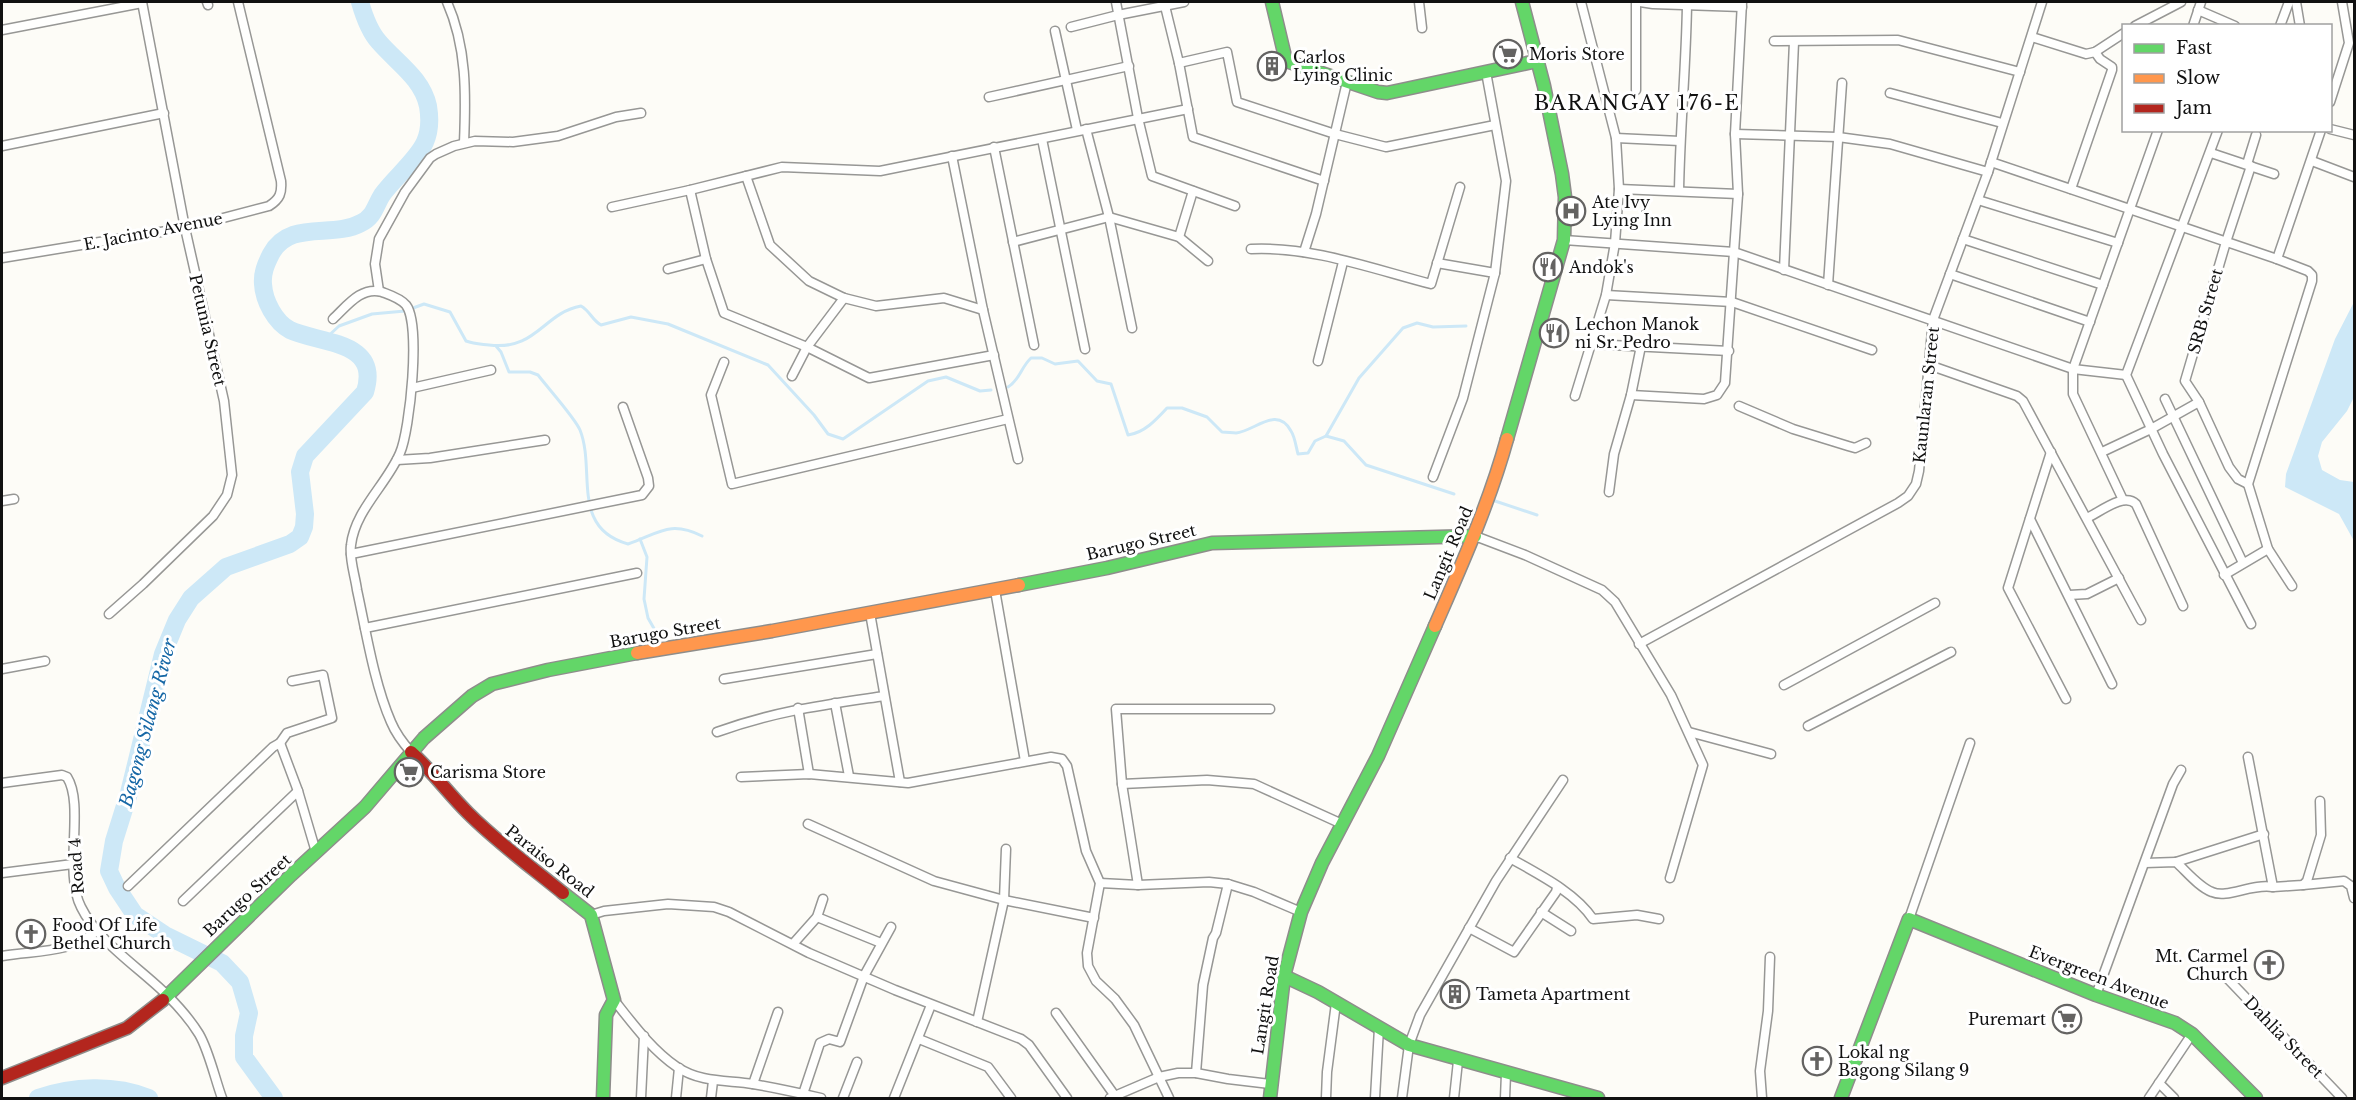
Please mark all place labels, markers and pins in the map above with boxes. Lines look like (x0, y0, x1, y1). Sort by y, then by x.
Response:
supermarket icon: Moris Store (1492, 38, 1524, 70)
place label: Moris Store (1529, 44, 1625, 64)
place label: Carlos Lying Clinic (1293, 47, 1393, 85)
building icon: Carlos Lying Clinic (1256, 50, 1288, 82)
place label: Ate Ivy Lying Inn (1591, 192, 1672, 230)
hospital icon: Ate Ivy Lying Inn (1555, 195, 1587, 227)
restaurant icon: Andok's (1532, 251, 1564, 283)
place label: Andok's (1568, 257, 1634, 277)
place label: Lechon Manok ni Sr. Pedro (1575, 314, 1699, 352)
restaurant icon: Lechon Manok ni Sr. Pedro (1538, 317, 1570, 349)
supermarket icon: Carisma Store (393, 756, 425, 788)
place label: Carisma Store (430, 762, 546, 782)
place label: Food Of Life Bethel Church (52, 915, 171, 953)
church icon: Food Of Life Bethel Church (15, 918, 47, 950)
place label: Mt. Carmel Church (2155, 946, 2248, 984)
church icon: Mt. Carmel Church (2253, 949, 2285, 981)
building icon: Tameta Apartment (1439, 978, 1471, 1010)
place label: Tameta Apartment (1476, 984, 1630, 1004)
supermarket icon: Puremart (2051, 1003, 2083, 1035)
place label: Puremart (1968, 1009, 2046, 1029)
place label: Lokal ng Bagong Silang 9 (1838, 1042, 1969, 1080)
church icon: Lokal ng Bagong Silang 9 (1801, 1045, 1833, 1077)

